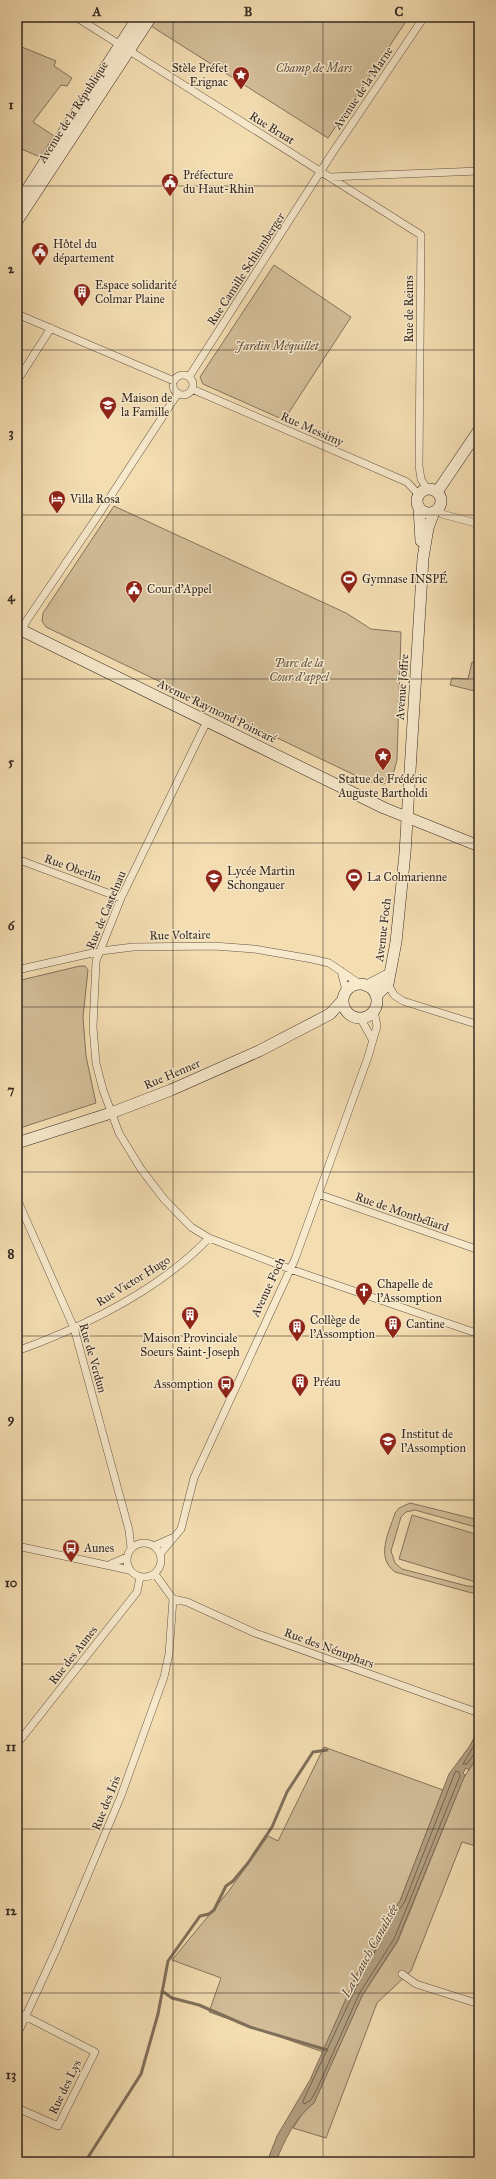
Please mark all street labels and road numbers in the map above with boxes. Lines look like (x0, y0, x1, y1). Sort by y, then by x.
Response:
street label: Avenue de la Marne (330, 44, 396, 133)
street label: Avenue de la République (34, 59, 112, 167)
street label: Rue Bruat (247, 109, 298, 148)
street label: Rue Camille Schlumberger (204, 210, 289, 329)
street label: Rue de Reims (402, 275, 416, 343)
street label: Rue Messimy (279, 409, 346, 449)
street label: Avenue Joffre (393, 654, 412, 721)
street label: Avenue Raymond Poincaré (154, 676, 279, 746)
street label: Rue Oberlin (43, 851, 104, 885)
street label: Rue de Castelnau (83, 868, 129, 951)
street label: Avenue Foch (372, 897, 394, 964)
street label: Rue Voltaire (149, 927, 211, 943)
street label: Rue Henner (142, 1056, 203, 1092)
street label: Rue de Montbéliard (353, 1189, 451, 1235)
street label: Rue Victor Hugo (93, 1253, 173, 1310)
street label: Avenue Foch (248, 1255, 288, 1320)
street label: Rue de Verdun (76, 1322, 110, 1395)
street label: Rue des Aunes (46, 1623, 100, 1687)
street label: Rue des Nénuphars (282, 1625, 376, 1671)
street label: Rue des Iris (89, 1774, 123, 1832)
street label: Rue des Lys (46, 2057, 84, 2117)

